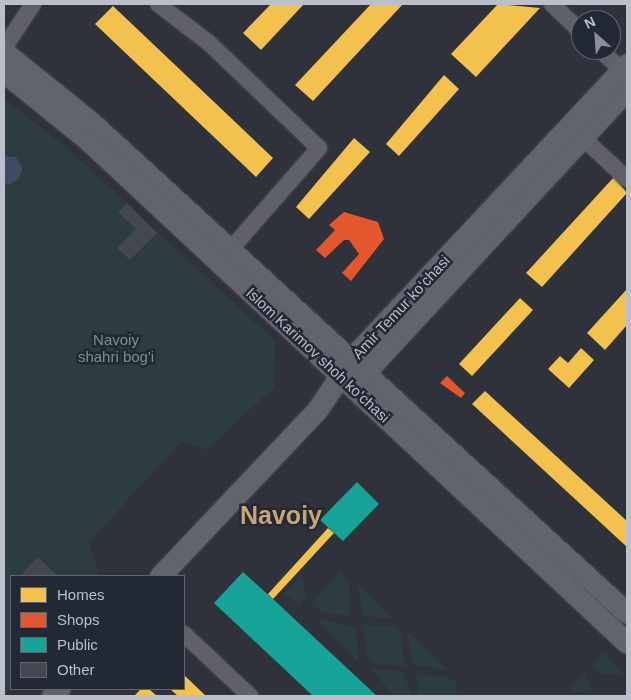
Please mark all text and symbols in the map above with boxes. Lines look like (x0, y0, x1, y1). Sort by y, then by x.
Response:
north arrow (571, 10, 621, 60)
text: N (582, 13, 598, 32)
street label: Amir Temur ko‘chasi (348, 251, 454, 363)
street label: Islom Karimov shoh ko'chasi (243, 284, 393, 426)
park label: Navoiy shahri bog'i (78, 330, 154, 365)
district label: Navoiy (240, 500, 322, 530)
legend (10, 575, 185, 690)
text: Homes (57, 586, 105, 603)
text: Shops (57, 611, 100, 628)
text: Public (57, 636, 98, 653)
text: Other (57, 661, 95, 678)

